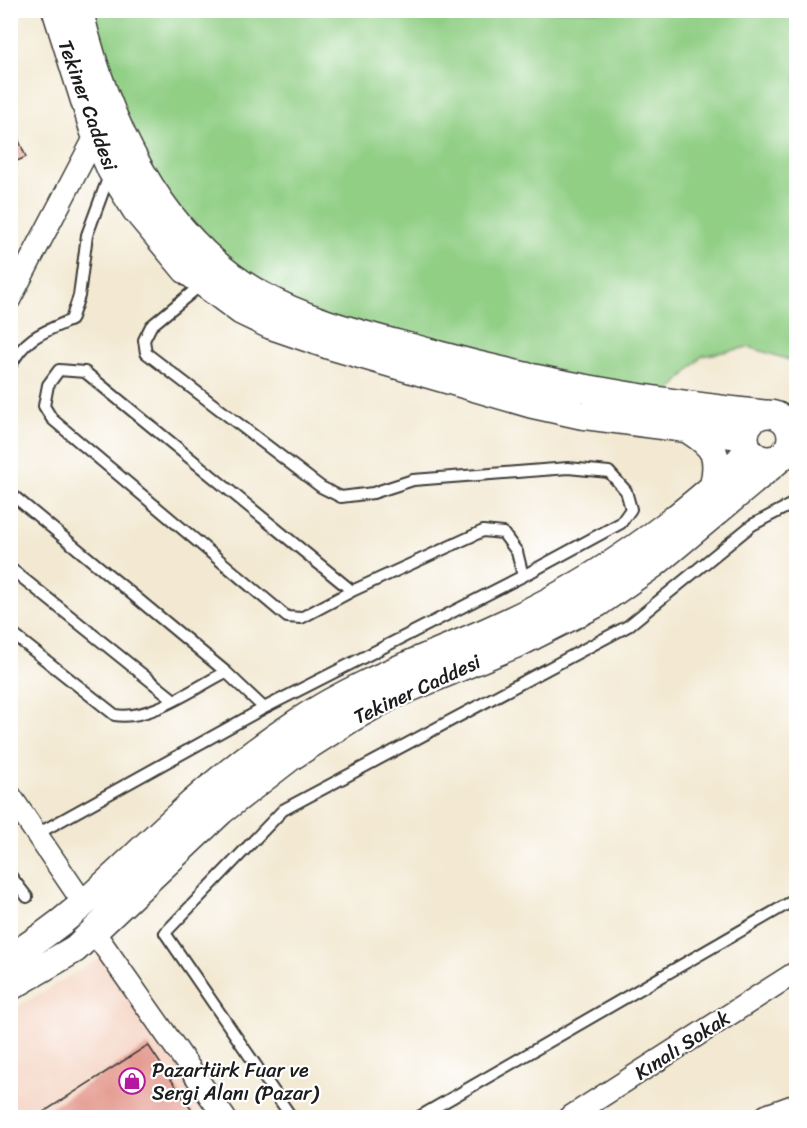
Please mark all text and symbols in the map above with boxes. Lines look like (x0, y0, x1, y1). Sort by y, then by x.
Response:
street label: Tekiner Caddesi (48, 35, 128, 176)
street label: Tekiner Caddesi (348, 644, 487, 734)
street label: Kınalı Sokak (627, 1001, 738, 1090)
place label: Pazartürk Fuar ve Sergi Alanı (Pazar) (152, 1053, 319, 1111)
shop icon: Pazartürk Fuar ve Sergi Alanı (Pazar) (117, 1066, 147, 1096)

